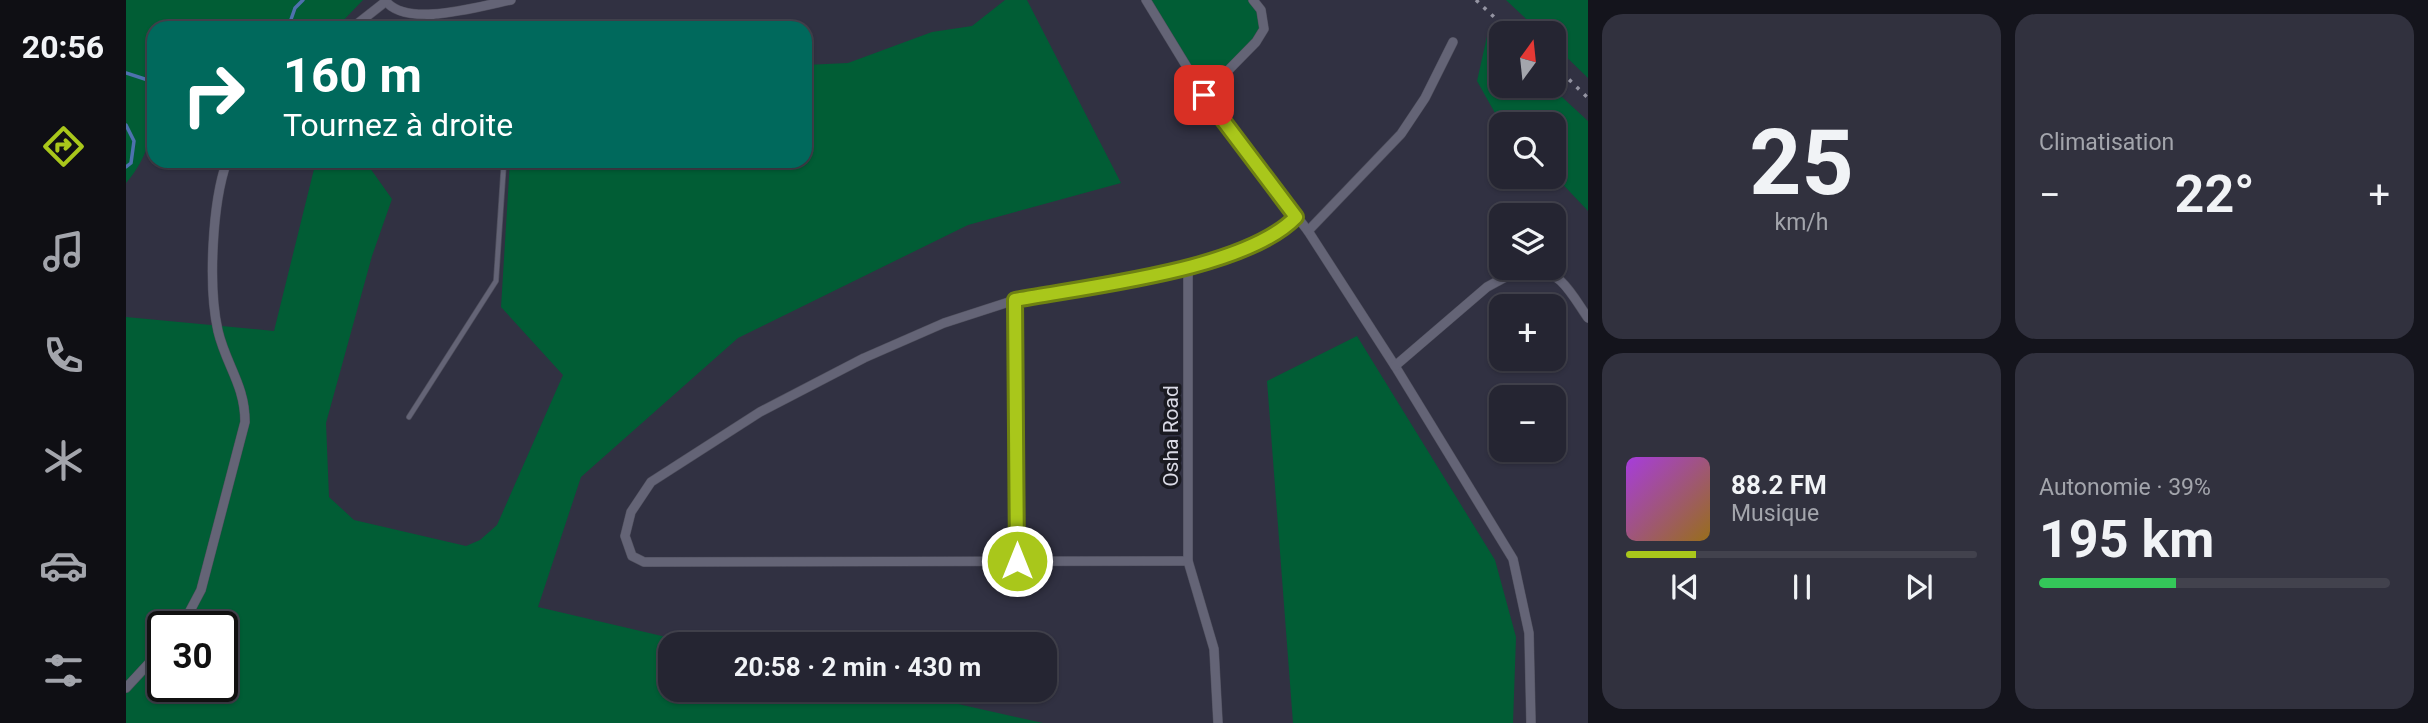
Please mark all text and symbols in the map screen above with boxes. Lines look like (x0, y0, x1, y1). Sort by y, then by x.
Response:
north arrow (1489, 21, 1566, 98)
map controls (1489, 21, 1566, 462)
text: 20:56 (22, 28, 104, 66)
text: 160 m (283, 47, 422, 104)
icon: right (168, 49, 259, 140)
pin (1174, 65, 1234, 125)
icon: arrive (1185, 76, 1223, 114)
text: Tournez à droite (283, 106, 513, 144)
text: 25 (1749, 110, 1854, 216)
button: search (1489, 112, 1566, 189)
icon: directions (39, 122, 88, 171)
text: Climatisation (2039, 129, 2174, 156)
text: 22° (2175, 164, 2255, 225)
text: − (2039, 173, 2061, 217)
text: + (2368, 173, 2390, 217)
button: layers (1489, 203, 1566, 280)
text: km/h (1775, 209, 1829, 236)
icon: music (39, 227, 88, 276)
button: + (1489, 294, 1566, 371)
icon: phone (39, 331, 88, 380)
street label: Osha Road (1159, 385, 1183, 487)
button: − (1489, 385, 1566, 462)
icon: climate (39, 436, 88, 485)
text: 88.2 FM (1731, 470, 1827, 500)
text: Autonomie · 39% (2039, 474, 2211, 501)
text: Musique (1731, 500, 1819, 527)
text: 195 km (2039, 509, 2214, 570)
position arrow (980, 524, 1054, 598)
icon: car (39, 541, 88, 590)
icon: previous (1666, 568, 1704, 606)
icon: pause (1783, 568, 1821, 606)
icon: next (1900, 568, 1938, 606)
speed limit sign: 30 (147, 611, 238, 702)
icon: filters (39, 646, 88, 695)
text: 20:58 · 2 min · 430 m (734, 652, 981, 682)

